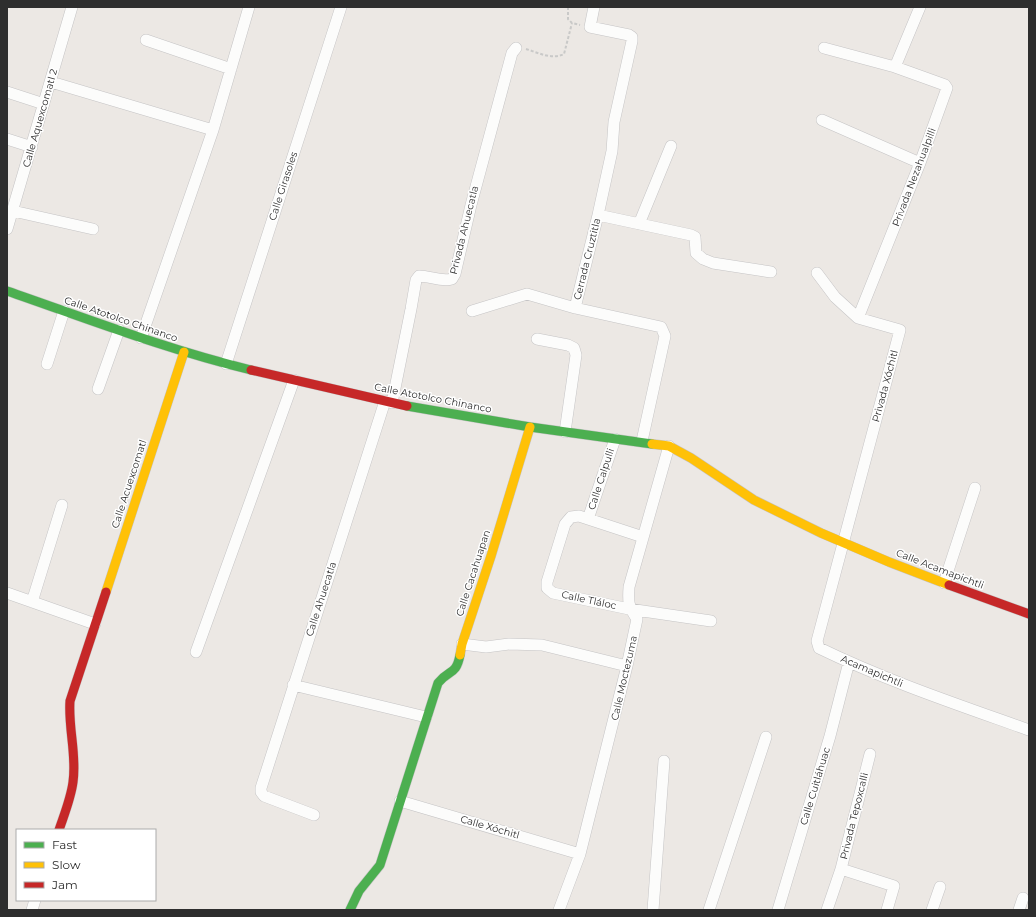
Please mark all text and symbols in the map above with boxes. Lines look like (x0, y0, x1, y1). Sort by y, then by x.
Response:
street label: Calle Aquexcomatl 2 (20, 67, 60, 169)
street label: Privada Nezahualpilli (889, 126, 939, 228)
street label: Calle Girasoles (266, 150, 300, 222)
street label: Privada Ahuecatla (447, 184, 481, 276)
street label: Cerrada Cruztitla (571, 217, 603, 301)
street label: Calle Atotolco Chinanco (63, 293, 179, 345)
street label: Privada Xóchitl (869, 348, 901, 424)
street label: Calle Atotolco Chinanco (373, 380, 493, 416)
street label: Calle Acuexcomatl (109, 438, 149, 530)
street label: Calle Calpulli (585, 446, 617, 512)
street label: Calle Cacahuapan (453, 528, 493, 618)
street label: Calle Acamapichtli (894, 546, 986, 592)
street label: Calle Ahuecatla (303, 560, 339, 638)
street label: Calle Tláloc (560, 588, 618, 612)
street label: Calle Moctezuma (608, 634, 640, 722)
street label: Acamapichtli (839, 652, 905, 690)
street label: Calle Cuitláhuac (797, 745, 833, 827)
street label: Privada Tepoxcalli (837, 771, 871, 861)
street label: Calle Xóchitl (459, 812, 521, 842)
legend (16, 829, 156, 901)
text: Fast (52, 837, 77, 852)
text: Slow (52, 857, 81, 872)
text: Jam (51, 877, 78, 892)

